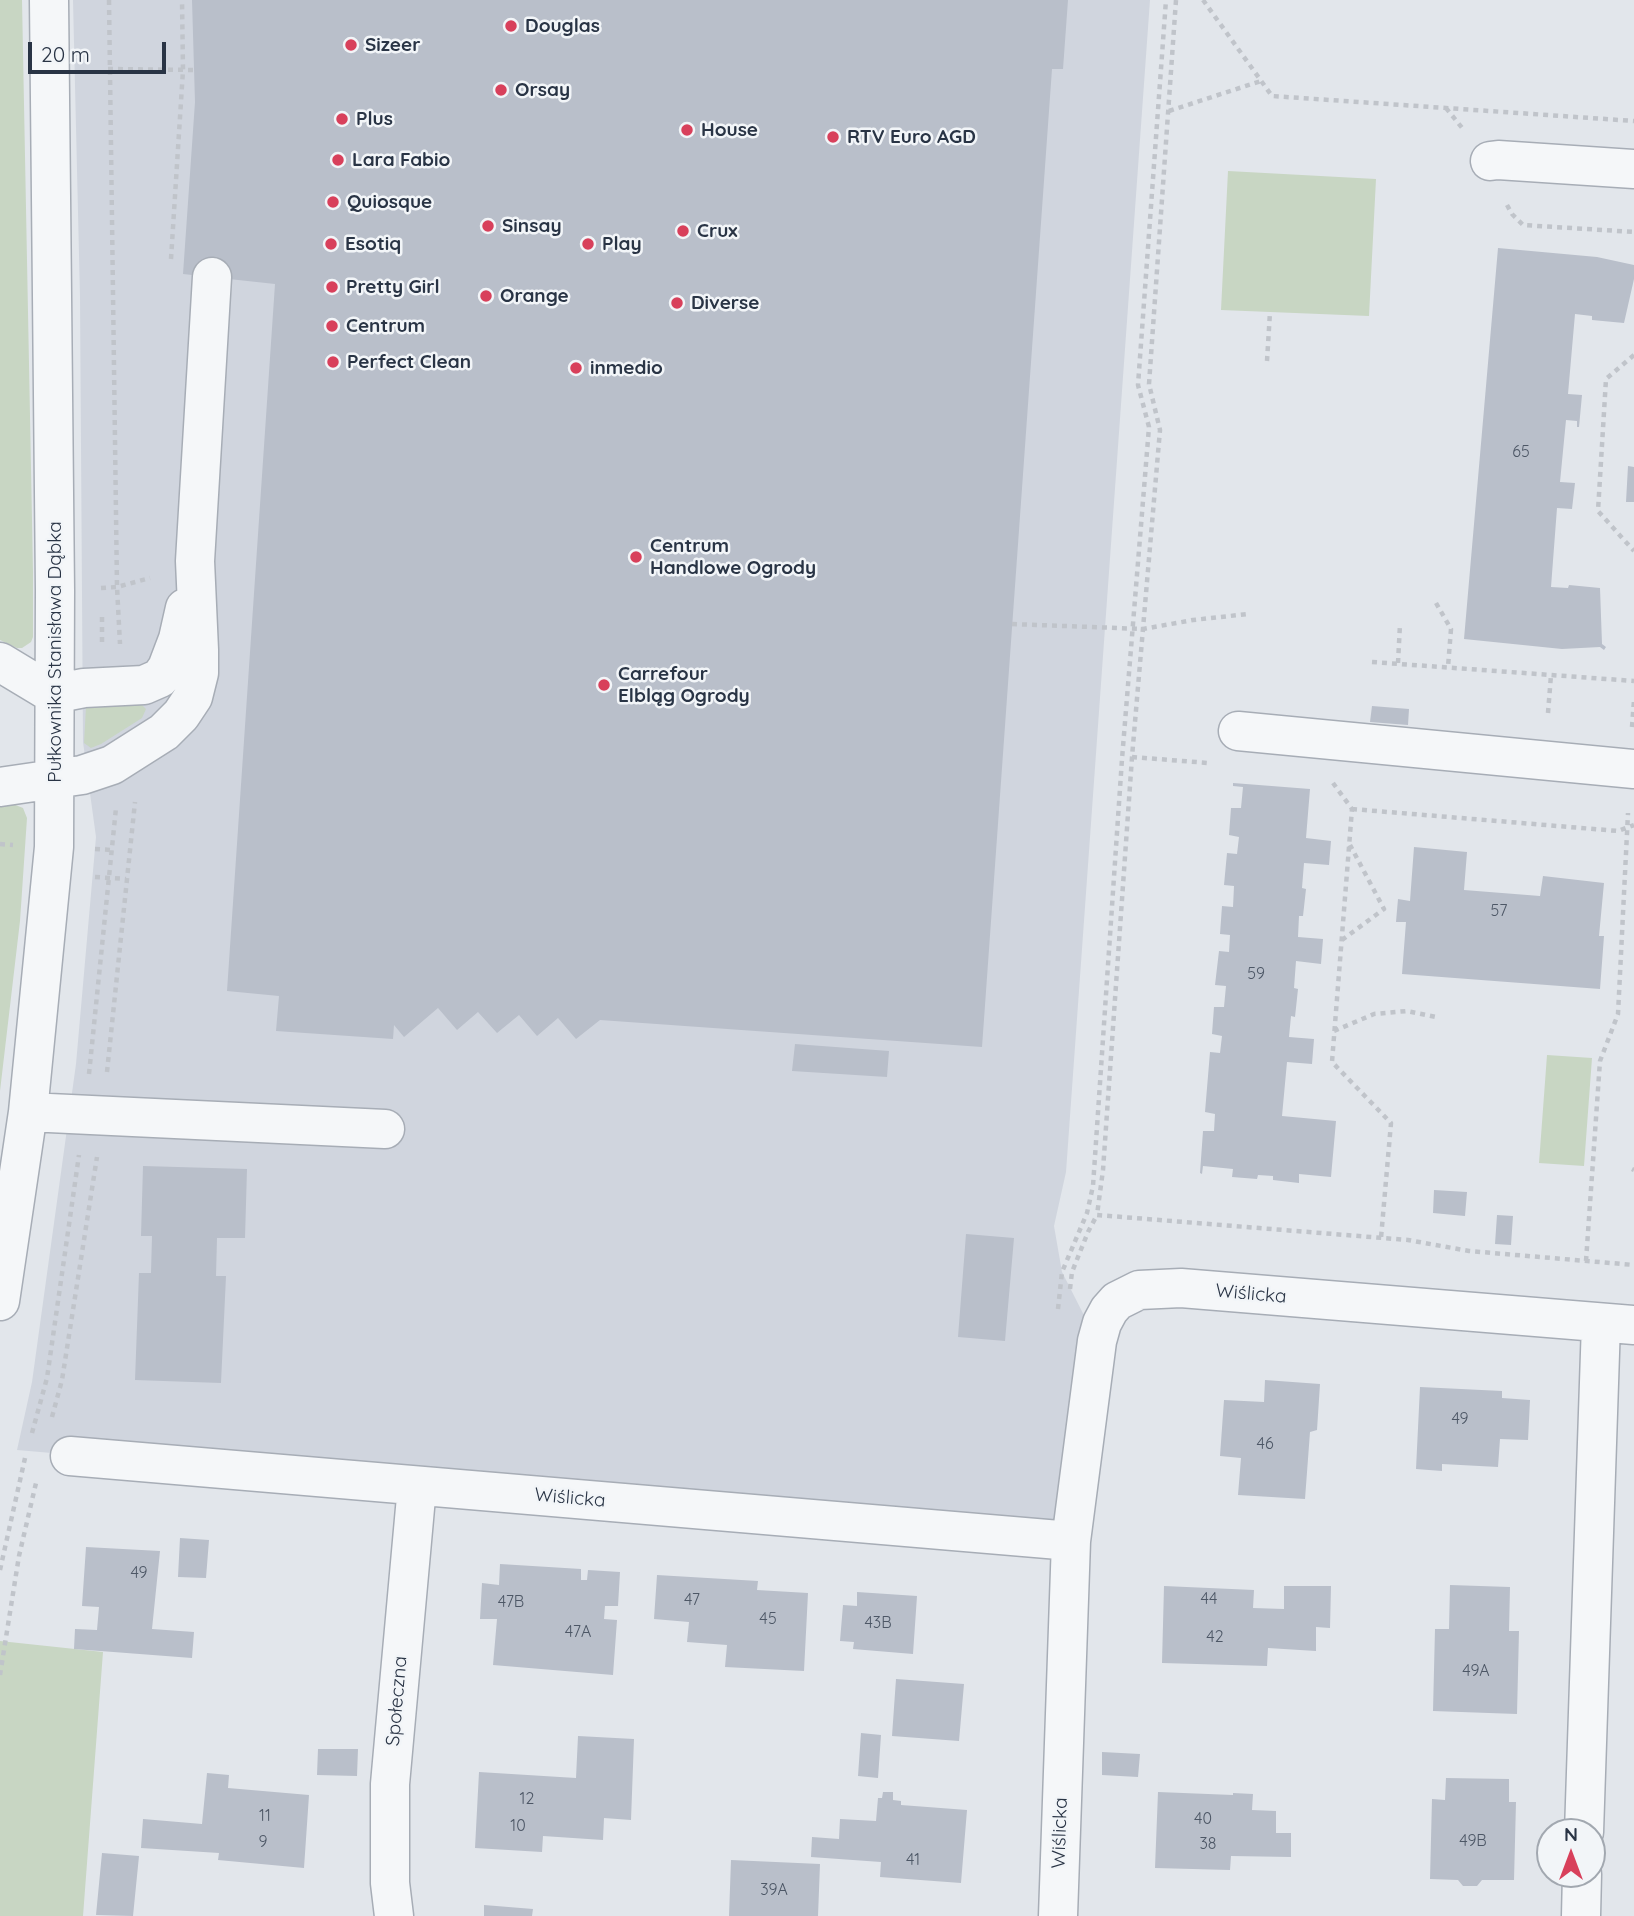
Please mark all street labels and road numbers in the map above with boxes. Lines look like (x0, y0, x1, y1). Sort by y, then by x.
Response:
street label: Pułkownika Stanisława Dąbka (44, 521, 66, 783)
street label: Wiślicka (1215, 1280, 1287, 1308)
street label: Wiślicka (534, 1484, 606, 1512)
street label: Społeczna (382, 1655, 412, 1747)
street label: Wiślicka (1047, 1797, 1073, 1869)

